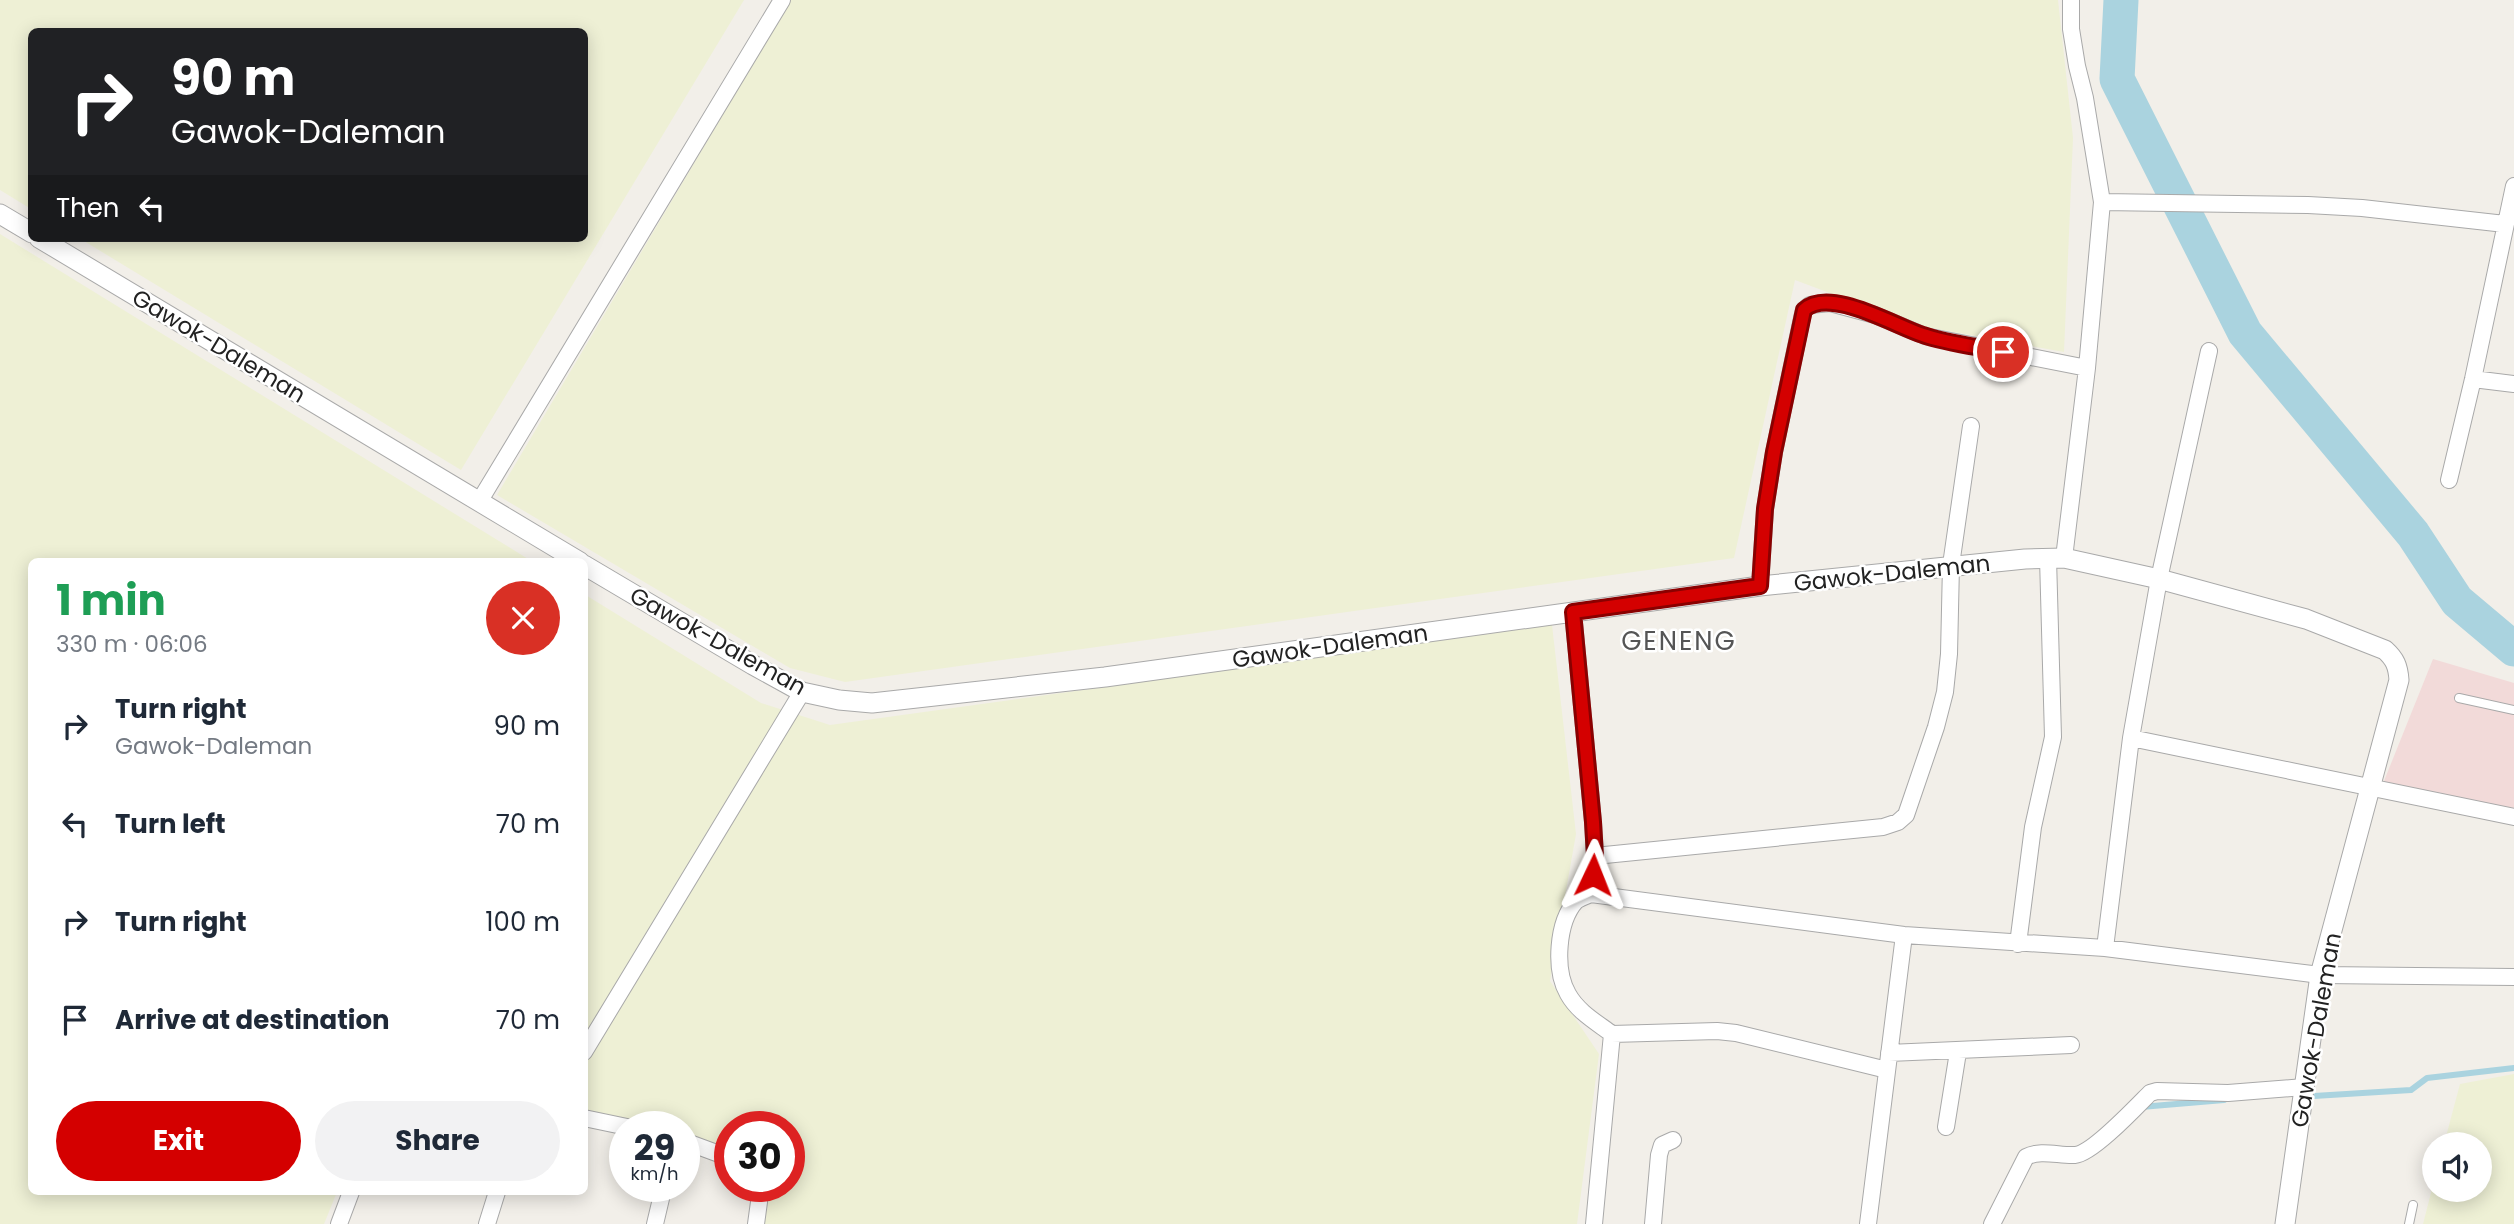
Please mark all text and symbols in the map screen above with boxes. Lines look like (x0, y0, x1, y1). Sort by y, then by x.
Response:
text: 90 m (171, 44, 295, 112)
icon: right (56, 56, 147, 147)
text: Gawok-Daleman (171, 109, 445, 154)
icon: left (133, 189, 171, 227)
text: Then (56, 190, 119, 226)
street label: Gawok-Daleman (126, 281, 312, 411)
pin (1973, 322, 2033, 382)
icon: arrive (1984, 333, 2022, 371)
street label: Gawok-Daleman (1792, 547, 1992, 599)
text: 1 min (56, 571, 166, 630)
street label: Gawok-Daleman (624, 579, 812, 703)
button: close (486, 581, 560, 655)
street label: Gawok-Daleman (1230, 616, 1430, 676)
district label: GENENG (1621, 623, 1737, 659)
text: 330 m · 06:06 (56, 628, 208, 660)
text: Turn right (115, 691, 247, 727)
icon: right (56, 707, 94, 745)
text: 90 m (494, 708, 560, 744)
text: Gawok-Daleman (115, 730, 312, 762)
icon: left (56, 805, 94, 843)
text: Turn left (115, 806, 226, 842)
text: 70 m (496, 806, 560, 842)
position arrow (1556, 838, 1630, 912)
icon: right (56, 903, 94, 941)
text: Turn right (115, 904, 247, 940)
text: 100 m (485, 904, 560, 940)
street label: Gawok-Daleman (2283, 930, 2349, 1130)
icon: arrive (56, 1001, 94, 1039)
text: Arrive at destination (115, 1002, 390, 1038)
text: 70 m (496, 1002, 560, 1038)
button: Exit (56, 1101, 301, 1181)
button: Share (315, 1101, 560, 1181)
speed limit sign: 30 (714, 1111, 805, 1202)
text: 29 (634, 1123, 675, 1172)
map controls (2422, 1132, 2492, 1202)
button: sound (2422, 1132, 2492, 1202)
text: km/h (631, 1161, 678, 1186)

